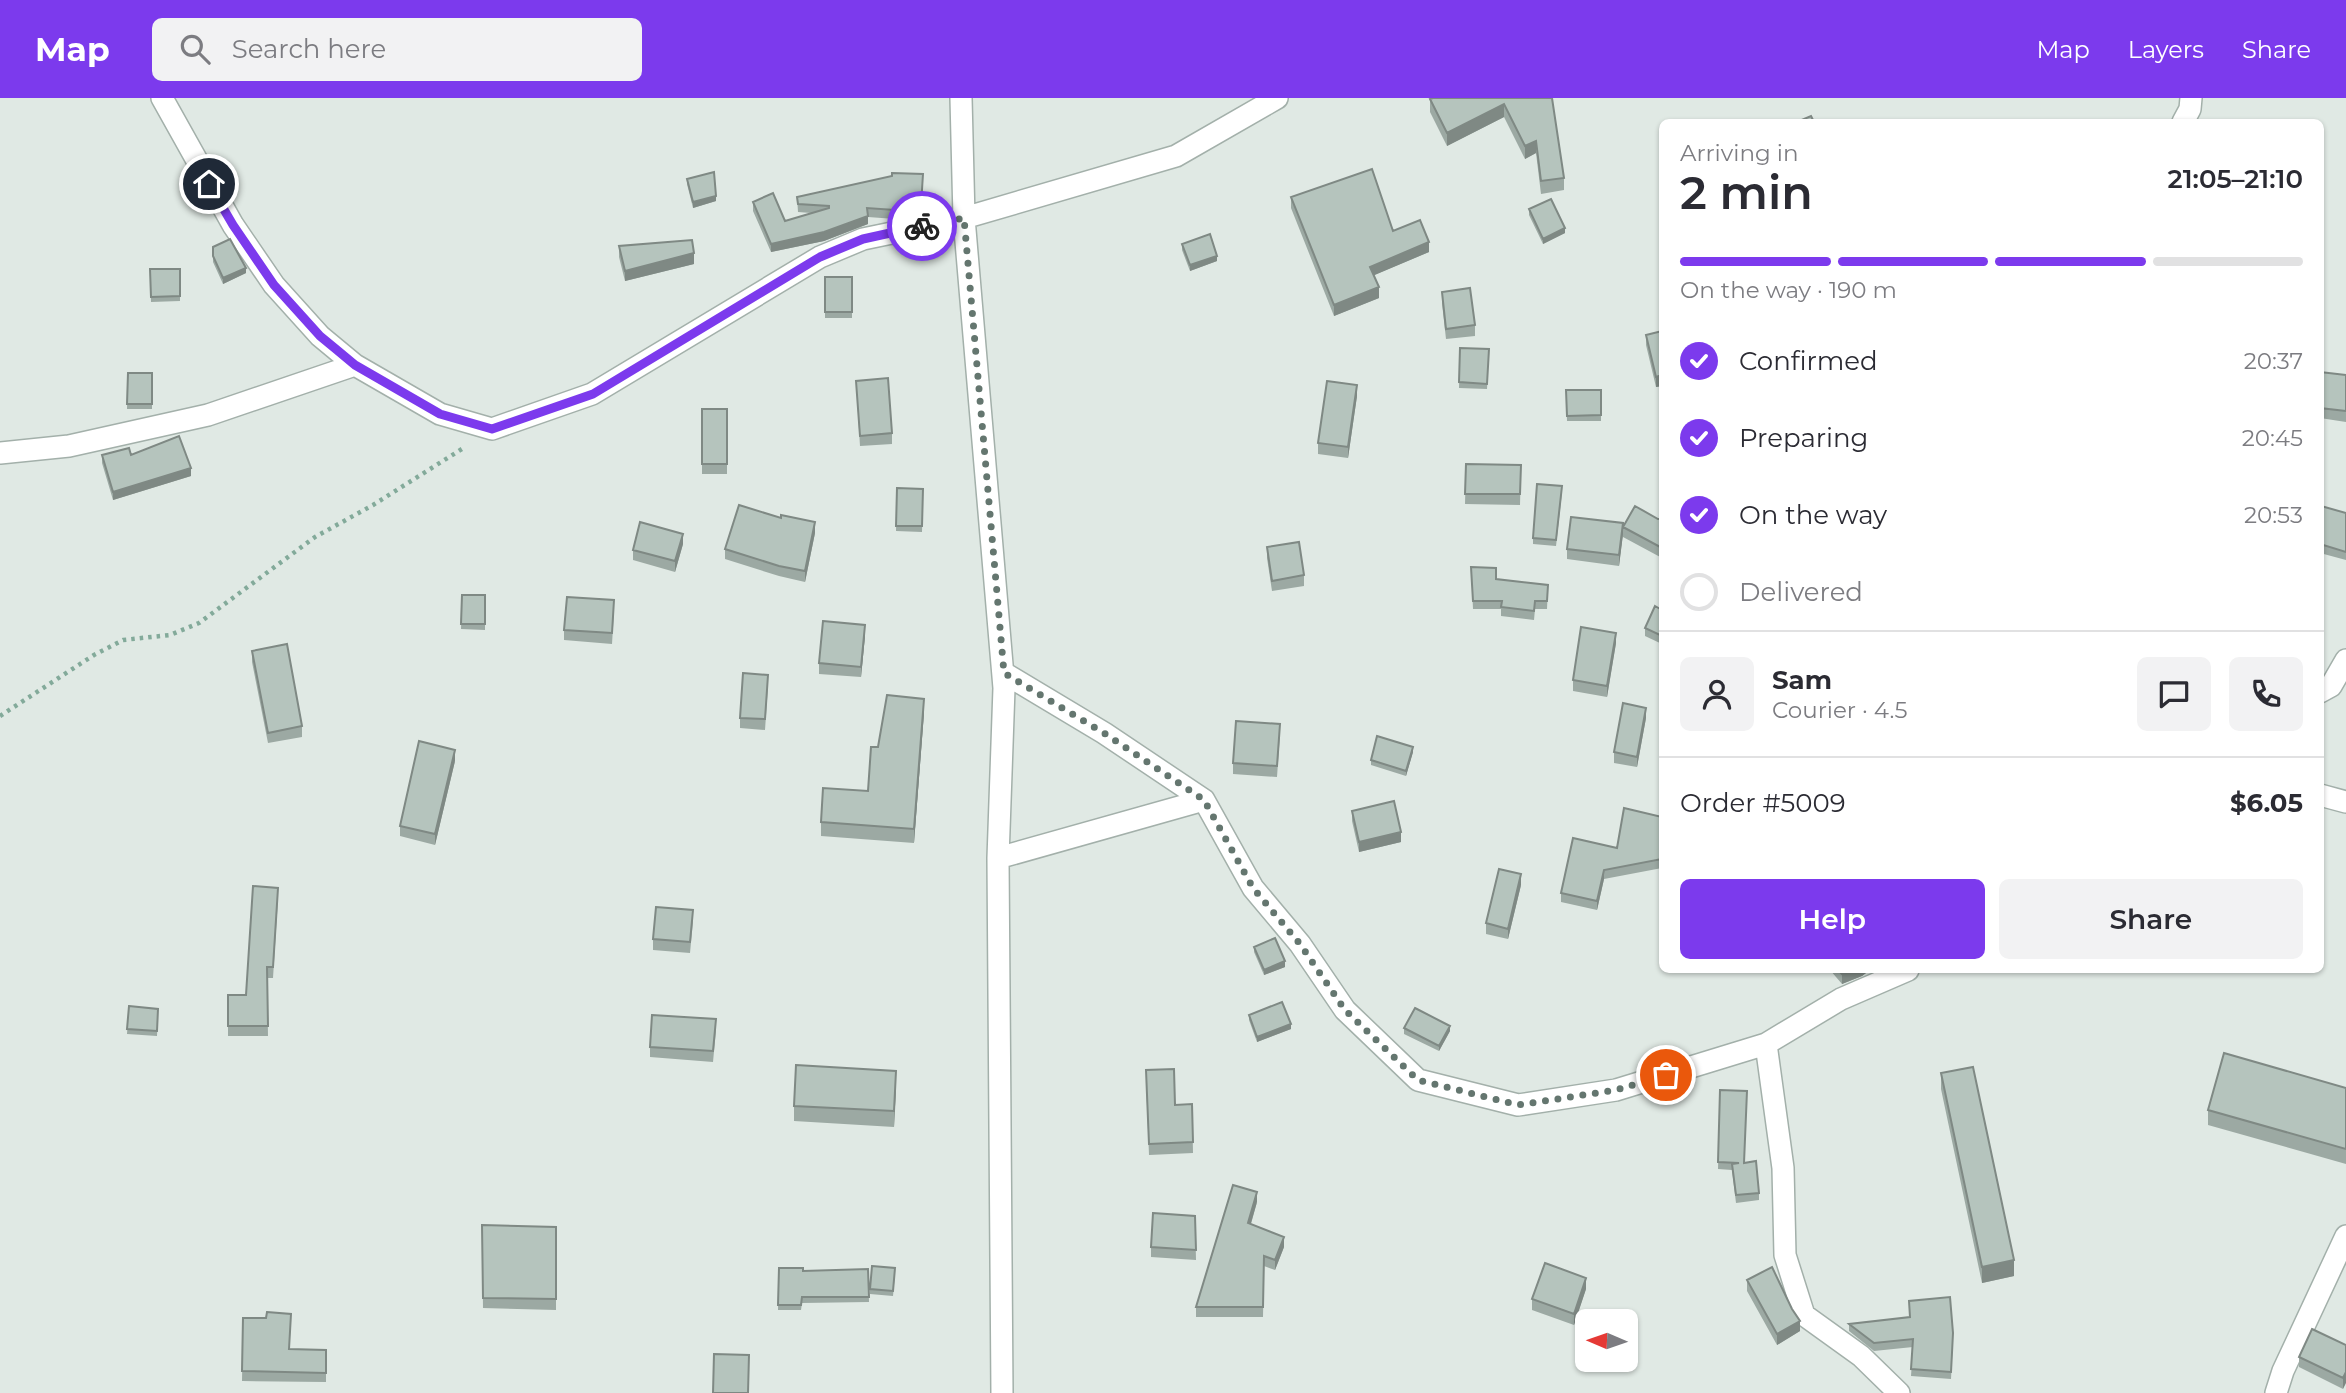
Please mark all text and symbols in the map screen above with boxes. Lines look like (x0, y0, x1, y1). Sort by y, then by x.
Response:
search box (152, 18, 642, 81)
text: Map (35, 29, 110, 69)
icon: search (176, 30, 214, 68)
text: Search here (232, 33, 386, 65)
text: Map (2036, 35, 2090, 64)
text: Layers (2128, 35, 2204, 64)
text: Share (2242, 35, 2311, 64)
text: Arriving in (1680, 139, 1799, 167)
pin (179, 154, 239, 214)
text: 21:05–21:10 (2168, 163, 2303, 195)
text: 2 min (1680, 164, 1813, 221)
icon: home (190, 165, 228, 203)
courier (887, 191, 957, 261)
icon: bike (903, 207, 941, 245)
text: On the way · 190 m (1680, 276, 1897, 304)
icon: check (1680, 342, 1718, 380)
text: Confirmed (1739, 345, 1878, 377)
text: 20:37 (2244, 347, 2303, 375)
icon: check (1680, 419, 1718, 457)
text: Preparing (1739, 422, 1868, 454)
text: 20:45 (2242, 424, 2303, 452)
icon: check (1680, 496, 1718, 534)
text: On the way (1739, 499, 1887, 531)
text: 20:53 (2244, 501, 2303, 529)
text: Delivered (1739, 576, 1863, 608)
button: person (1680, 657, 1754, 731)
button: chat (2137, 657, 2211, 731)
button: phone (2229, 657, 2303, 731)
text: Sam (1772, 664, 1832, 696)
text: Courier · 4.5 (1772, 696, 1907, 724)
text: Order #5009 (1680, 787, 1846, 819)
text: $6.05 (2230, 787, 2303, 819)
button: Help (1680, 879, 1985, 959)
button: Share (1999, 879, 2303, 959)
pin (1636, 1045, 1696, 1105)
icon: bag (1647, 1056, 1685, 1094)
north arrow (1575, 1309, 1638, 1372)
map controls (1575, 1309, 1638, 1372)

